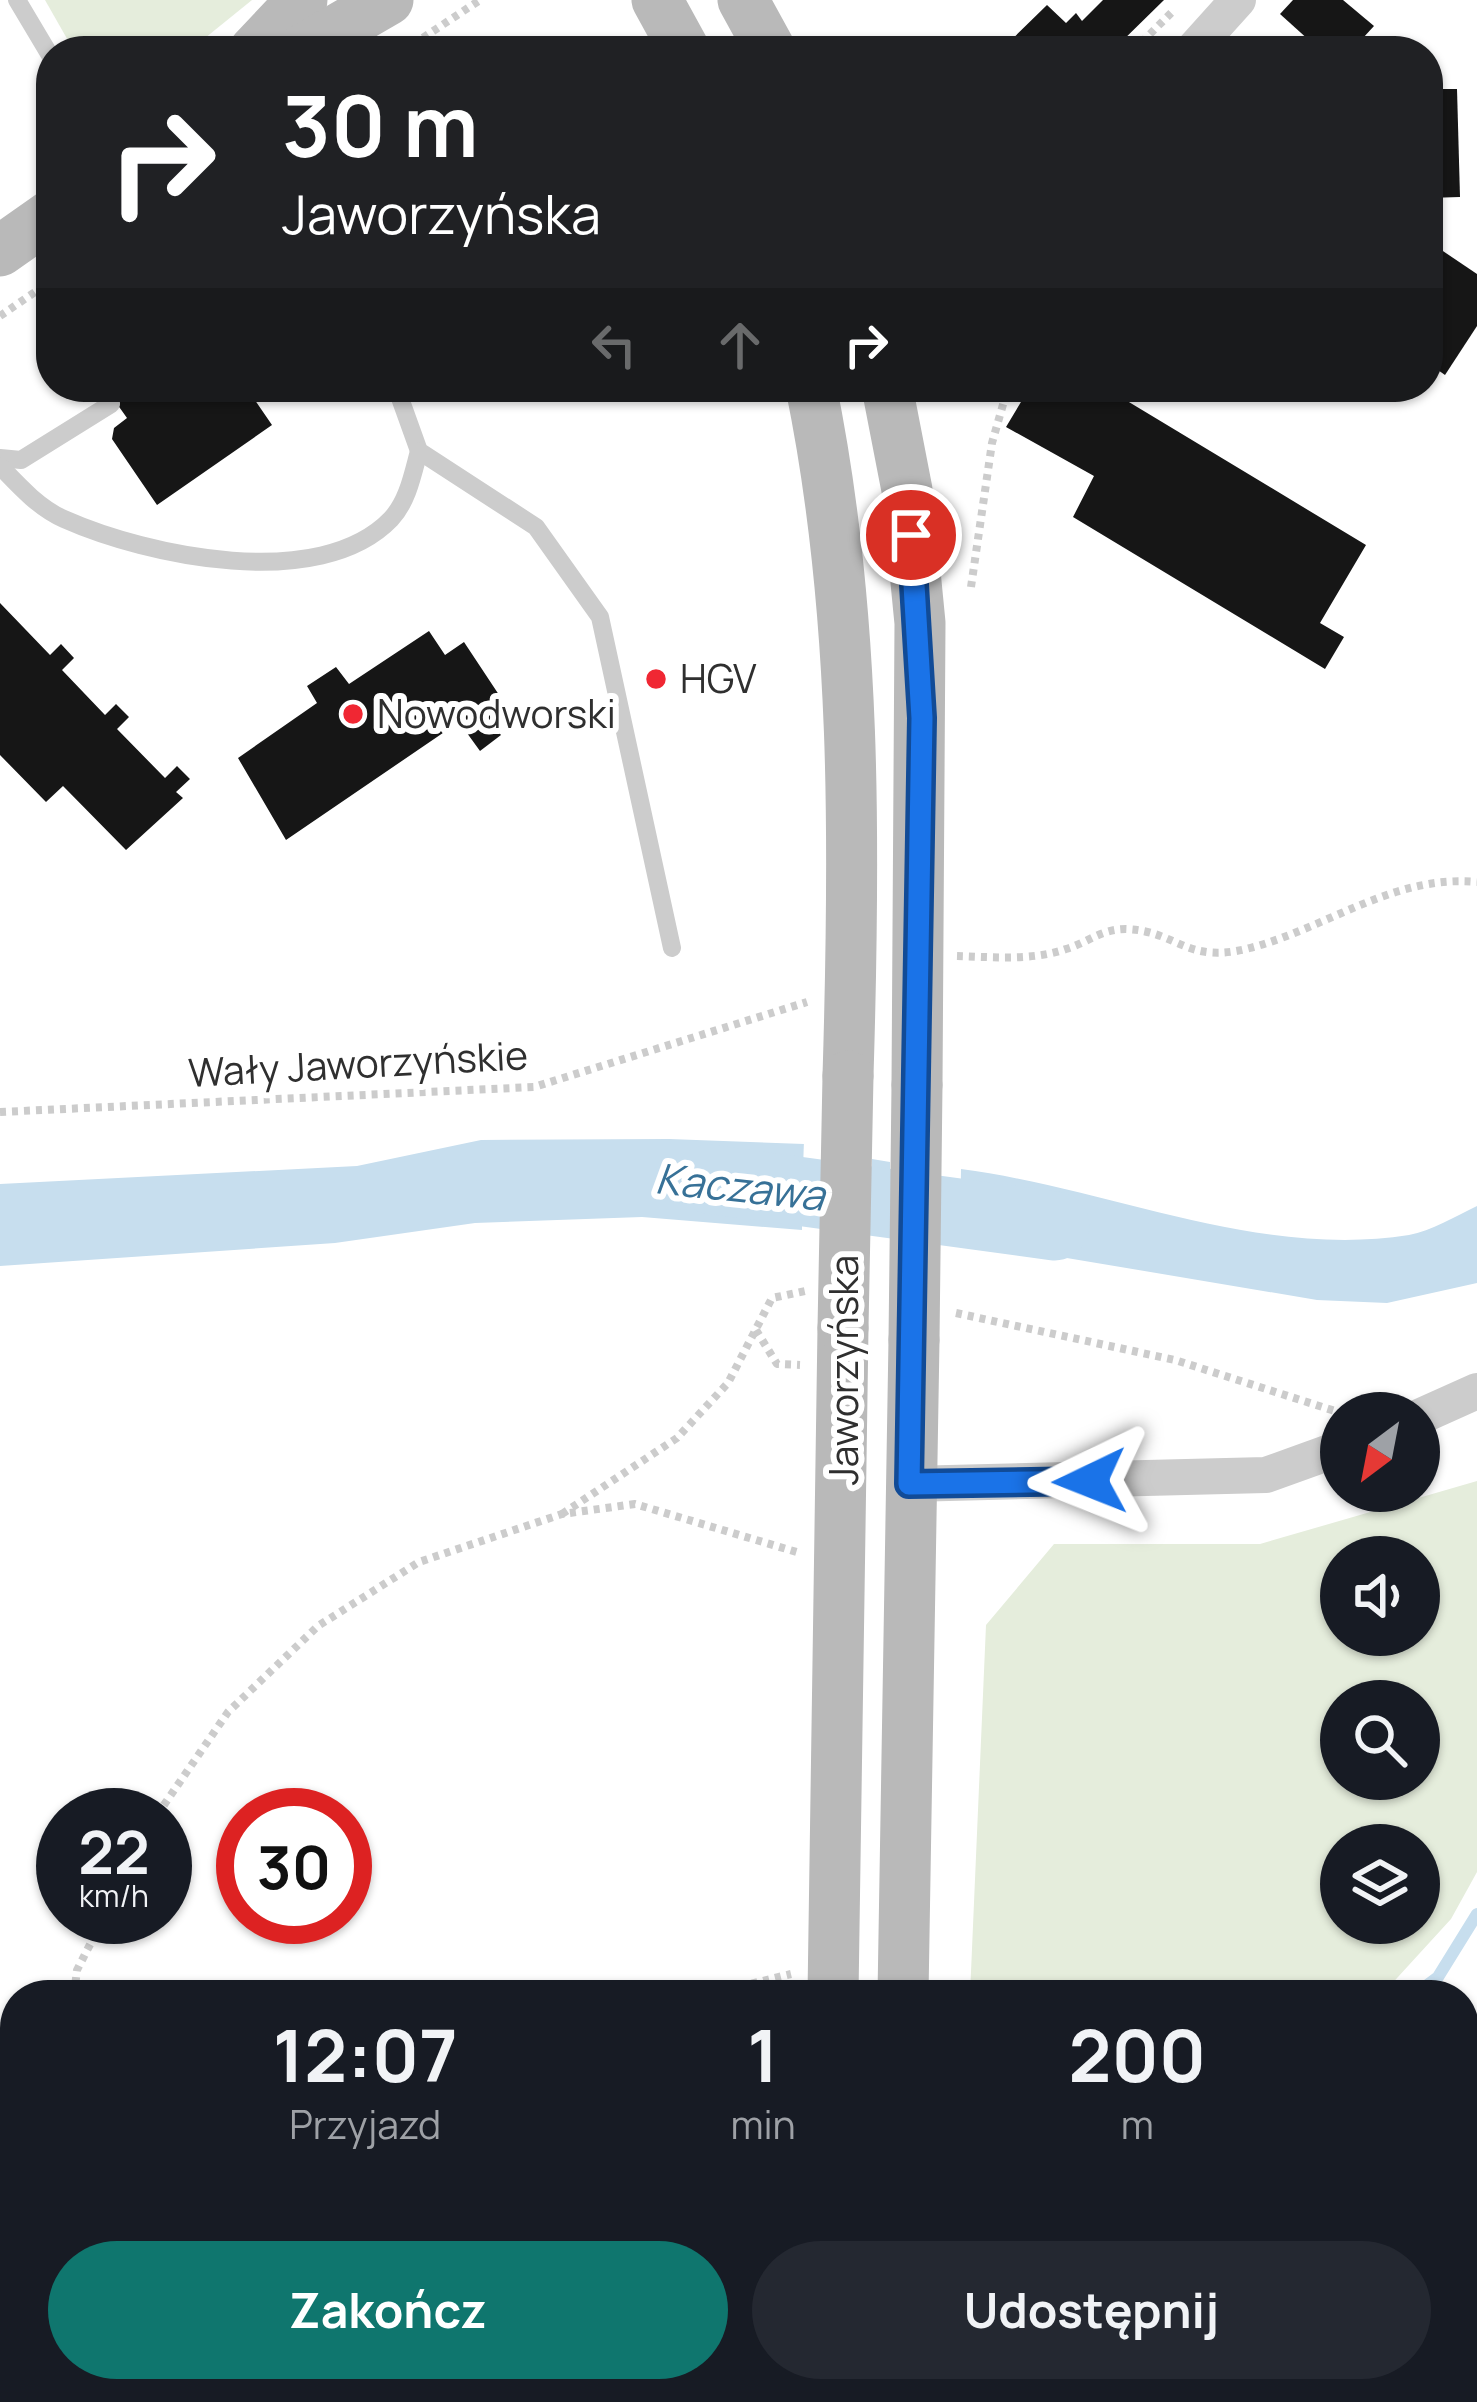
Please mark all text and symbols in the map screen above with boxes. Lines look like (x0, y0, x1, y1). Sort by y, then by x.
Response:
text: 30 m (282, 67, 478, 182)
icon: right (84, 84, 240, 240)
text: Jaworzyńska (282, 176, 601, 250)
icon: left (581, 312, 647, 378)
icon: ahead (707, 312, 773, 378)
icon: right (833, 312, 899, 378)
pin (860, 484, 962, 586)
icon: arrive (878, 502, 944, 568)
place label: HGV (680, 651, 757, 705)
marker: HGV (643, 666, 669, 692)
place label: Nowodworski (377, 686, 616, 740)
marker: Nowodworski (340, 701, 366, 727)
street label: Wały Jaworzyńskie (187, 1027, 529, 1099)
water label: Kaczawa (653, 1148, 830, 1224)
street label: Jaworzyńska (816, 1255, 870, 1485)
north arrow (1320, 1392, 1440, 1512)
map controls (1320, 1392, 1440, 1944)
position arrow (1027, 1418, 1153, 1544)
button: sound (1320, 1536, 1440, 1656)
button: search (1320, 1680, 1440, 1800)
speed limit sign: 30 (216, 1788, 372, 1944)
text: 22 (78, 1810, 150, 1892)
button: layers (1320, 1824, 1440, 1944)
text: km/h (79, 1875, 149, 1916)
text: 12:07 (273, 2005, 458, 2104)
text: 1 (747, 2005, 779, 2104)
text: 200 (1069, 2005, 1206, 2104)
text: Przyjazd (289, 2097, 441, 2151)
text: min (730, 2097, 796, 2151)
text: m (1121, 2097, 1154, 2151)
button: Zakończ (48, 2241, 728, 2379)
button: Udostępnij (752, 2241, 1431, 2379)

